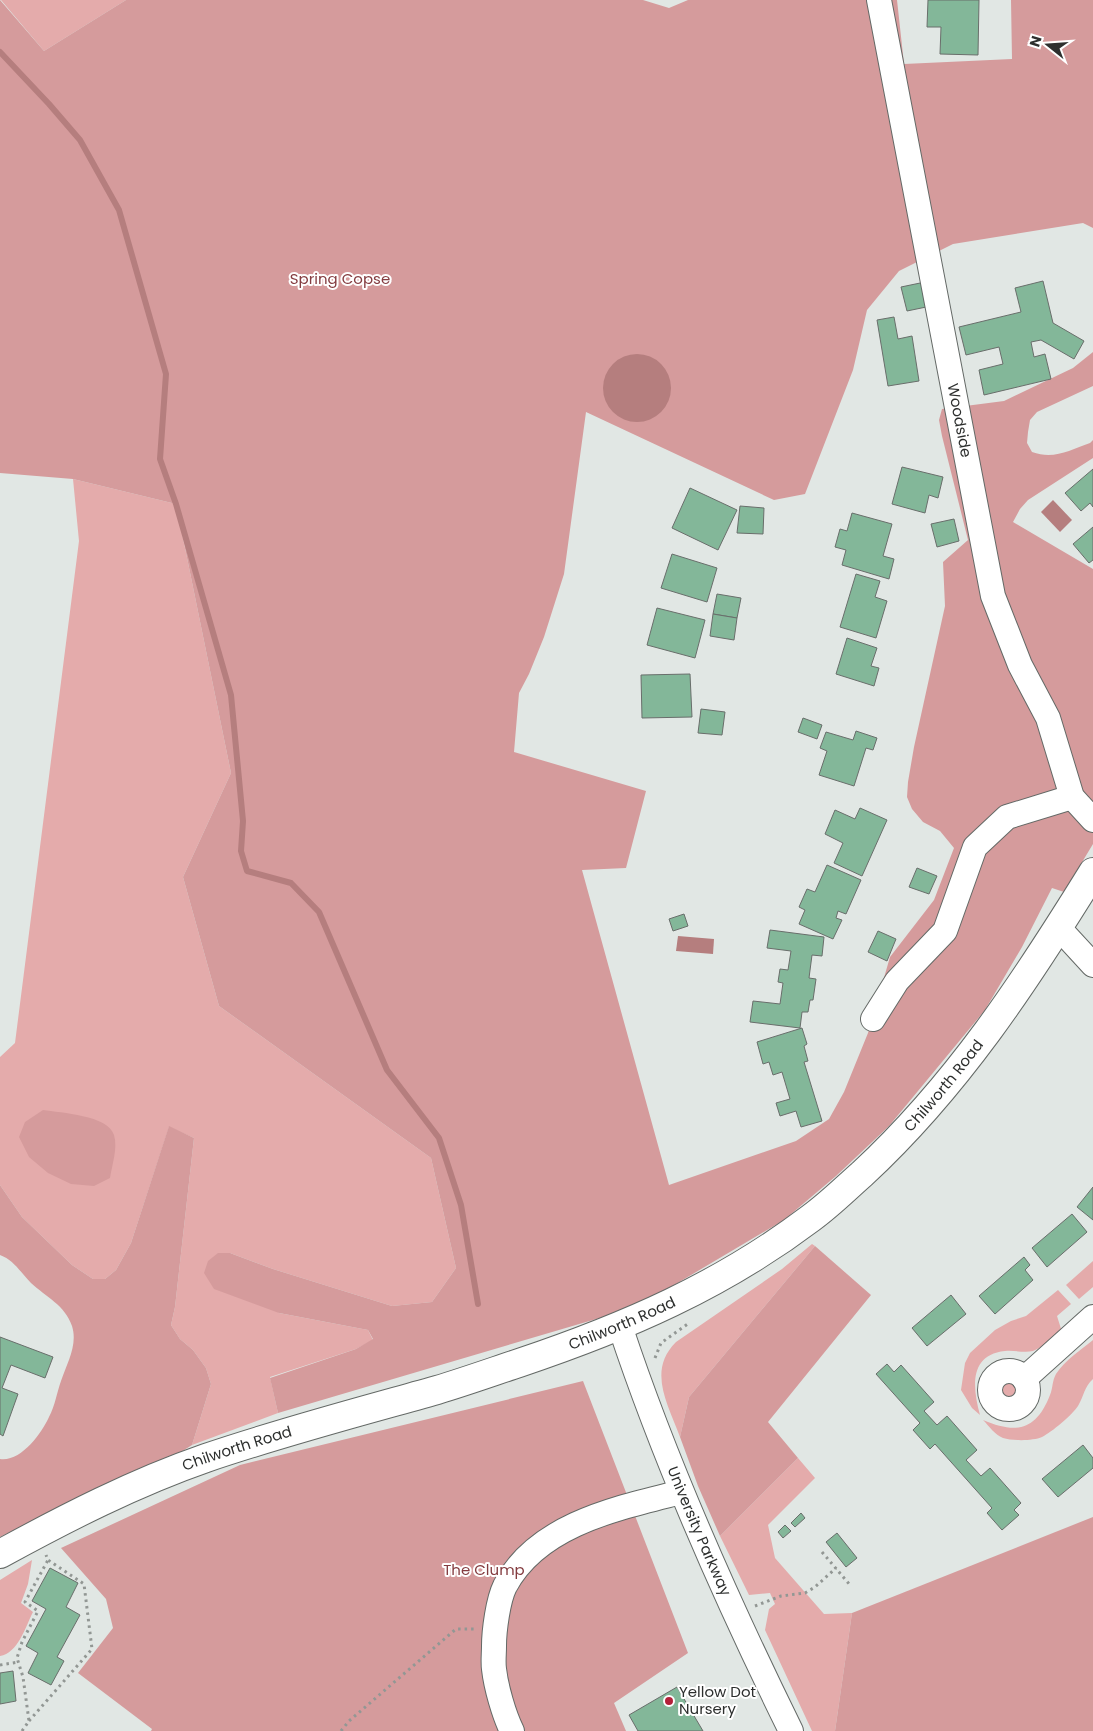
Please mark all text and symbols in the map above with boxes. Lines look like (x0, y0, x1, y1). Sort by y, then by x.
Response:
north arrow (1023, 20, 1073, 70)
text: N (1024, 33, 1047, 49)
park label: Spring Copse (290, 268, 390, 289)
street label: Woodside (943, 381, 977, 459)
street label: Chilworth Road (899, 1035, 988, 1136)
street label: Chilworth Road (565, 1291, 679, 1355)
street label: Chilworth Road (179, 1420, 294, 1476)
street label: University Parkway (663, 1463, 737, 1600)
park label: The Clump (443, 1559, 525, 1580)
place label: Yellow Dot Nursery (679, 1681, 756, 1719)
marker: Yellow Dot Nursery (663, 1695, 675, 1707)

